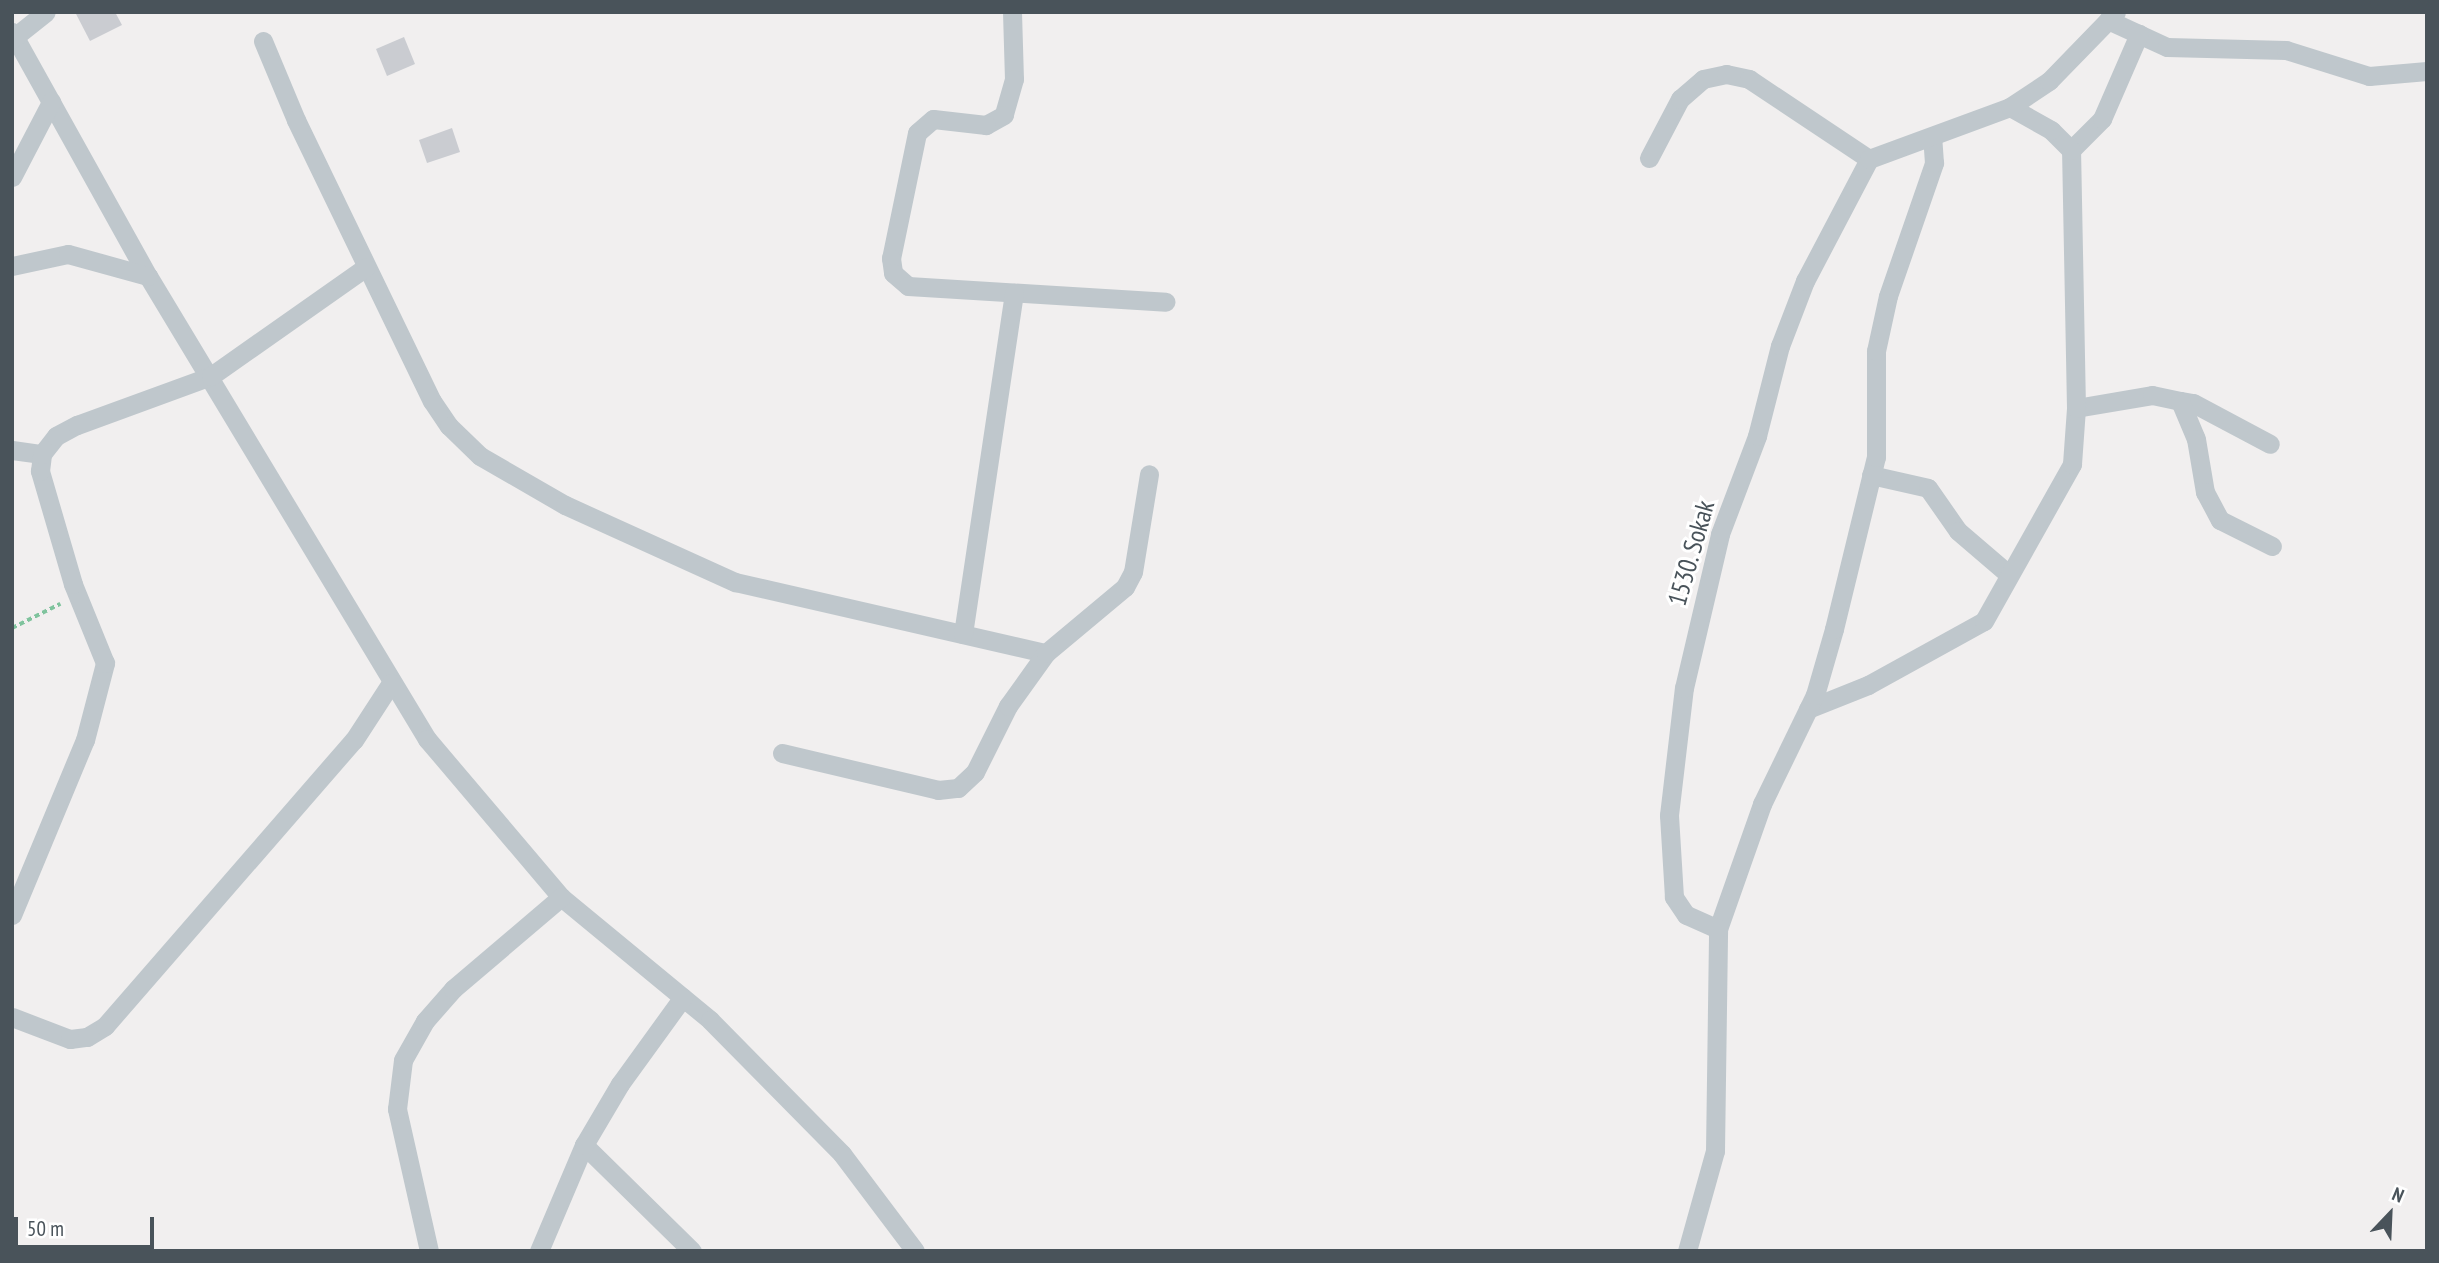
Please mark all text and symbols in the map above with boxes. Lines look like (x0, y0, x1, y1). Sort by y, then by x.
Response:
street label: 1530. Sokak (1661, 496, 1721, 610)
north arrow (2355, 1179, 2425, 1249)
text: N (2389, 1182, 2408, 1208)
scale bar (18, 1204, 158, 1248)
text: 50 m (27, 1215, 64, 1242)

